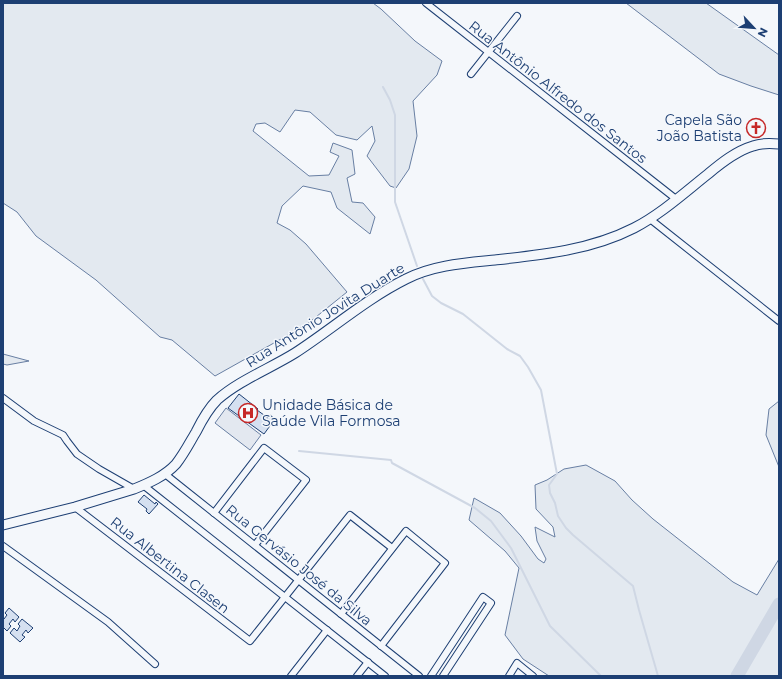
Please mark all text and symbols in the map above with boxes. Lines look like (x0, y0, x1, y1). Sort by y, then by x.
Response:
north arrow (734, 8, 774, 48)
street label: Rua Antônio Alfredo dos Santos (465, 17, 651, 167)
text: N (755, 25, 771, 39)
place label: Capela São João Batista (656, 111, 742, 145)
church icon: Capela São João Batista (745, 117, 767, 139)
street label: Rua Antônio Jovita Duarte (242, 259, 408, 371)
place label: Unidade Básica de Saúde Vila Formosa (262, 396, 401, 430)
hospital icon: Unidade Básica de Saúde Vila Formosa (237, 402, 259, 424)
street label: Rua Gervásio José da Silva (222, 500, 376, 630)
street label: Rua Albertina Clasen (107, 513, 233, 617)

